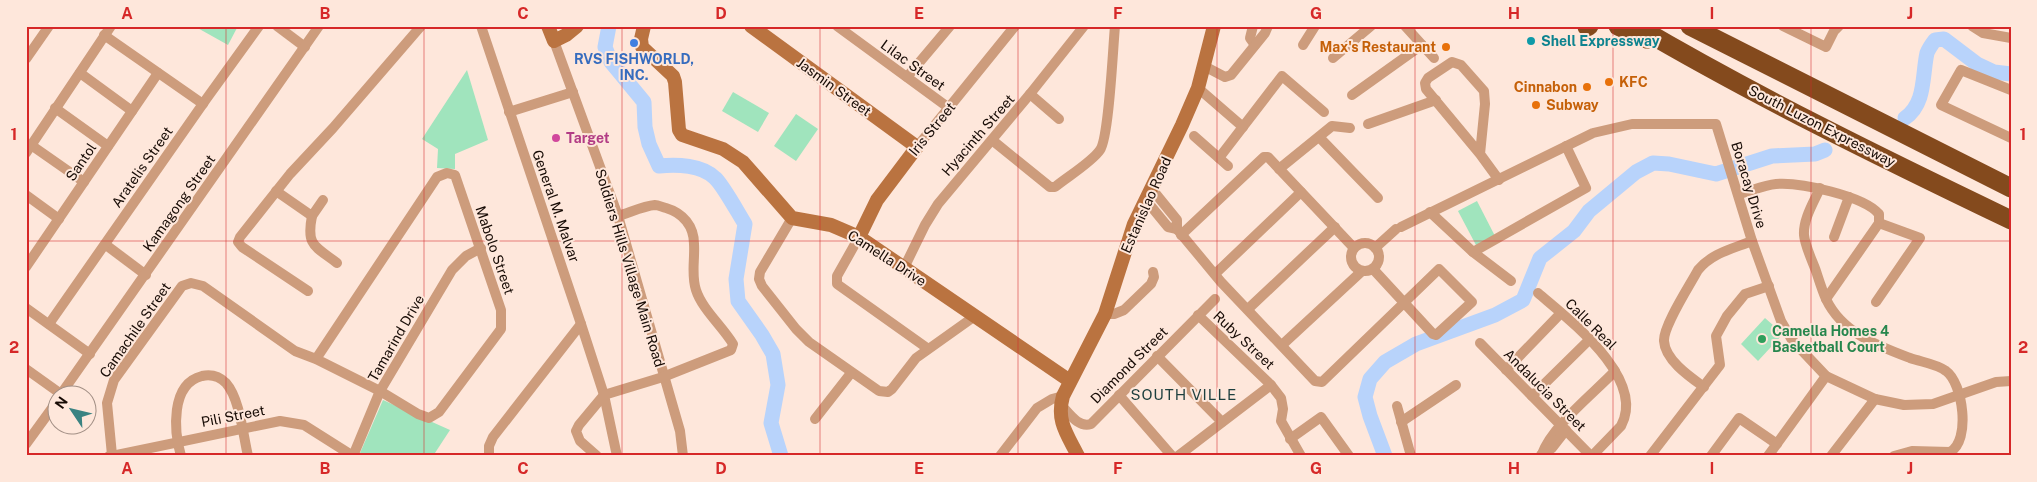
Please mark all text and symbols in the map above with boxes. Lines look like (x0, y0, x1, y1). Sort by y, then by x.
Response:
text: A (121, 4, 133, 23)
text: B (320, 4, 331, 23)
text: C (517, 4, 529, 23)
text: D (715, 4, 727, 23)
text: E (914, 4, 924, 23)
text: F (1113, 4, 1123, 23)
text: G (1310, 4, 1322, 23)
text: H (1508, 4, 1520, 23)
text: I (1710, 4, 1714, 23)
text: J (1907, 4, 1913, 23)
place label: Shell Expressway (1541, 33, 1660, 49)
marker: Shell Expressway (1525, 35, 1537, 47)
street label: Lilac Street (878, 36, 948, 94)
marker: RVS FISHWORLD, INC. (628, 37, 640, 49)
place label: Max's Restaurant (1319, 39, 1436, 55)
marker: Max's Restaurant (1440, 41, 1452, 53)
place label: RVS FISHWORLD, INC. (574, 51, 694, 83)
street label: Jasmin Street (794, 55, 874, 119)
place label: KFC (1619, 74, 1648, 90)
marker: KFC (1603, 76, 1615, 88)
place label: Cinnabon (1514, 79, 1577, 95)
marker: Cinnabon (1581, 81, 1593, 93)
street label: South Luzon Expressway (1746, 82, 1898, 170)
street label: Hyacinth Street (938, 91, 1018, 179)
place label: Subway (1546, 97, 1599, 113)
street label: Iris Street (906, 99, 958, 159)
marker: Subway (1530, 99, 1542, 111)
street label: Aratelis Street (108, 124, 176, 210)
text: 1 (11, 125, 17, 144)
text: 1 (2020, 125, 2026, 144)
place label: Target (566, 130, 610, 146)
marker: Target (550, 132, 562, 144)
street label: Santol (63, 140, 99, 184)
street label: Boracay Drive (1728, 140, 1770, 230)
street label: General M. Malvar (529, 148, 583, 264)
street label: Kamagong Street (140, 152, 218, 254)
street label: Estanislao Road (1118, 154, 1174, 256)
street label: Soldiers Hills Village Main Road (592, 167, 668, 369)
street label: Mabolo Street (472, 204, 518, 296)
street label: Camella Drive (845, 227, 929, 289)
street label: Camachile Street (96, 279, 174, 381)
street label: Tamarind Drive (365, 292, 427, 384)
street label: Calle Real (1562, 295, 1620, 353)
street label: Ruby Street (1210, 308, 1278, 372)
street label: Diamond Street (1087, 323, 1171, 407)
place label: Camella Homes 4 Basketball Court (1772, 323, 1889, 355)
marker: Camella Homes 4 Basketball Court (1756, 333, 1768, 345)
text: 2 (9, 338, 19, 357)
text: 2 (2018, 338, 2028, 357)
street label: Andalucia Street (1501, 346, 1589, 434)
north arrow (48, 384, 98, 434)
district label: SOUTH VILLE (1131, 386, 1237, 403)
text: N (52, 393, 71, 412)
street label: Pili Street (200, 402, 266, 430)
text: A (121, 459, 133, 478)
text: B (320, 459, 331, 478)
text: C (517, 459, 529, 478)
text: D (715, 459, 727, 478)
text: E (914, 459, 924, 478)
text: F (1113, 459, 1123, 478)
text: G (1310, 459, 1322, 478)
text: H (1508, 459, 1520, 478)
text: I (1710, 459, 1714, 478)
text: J (1907, 459, 1913, 478)

